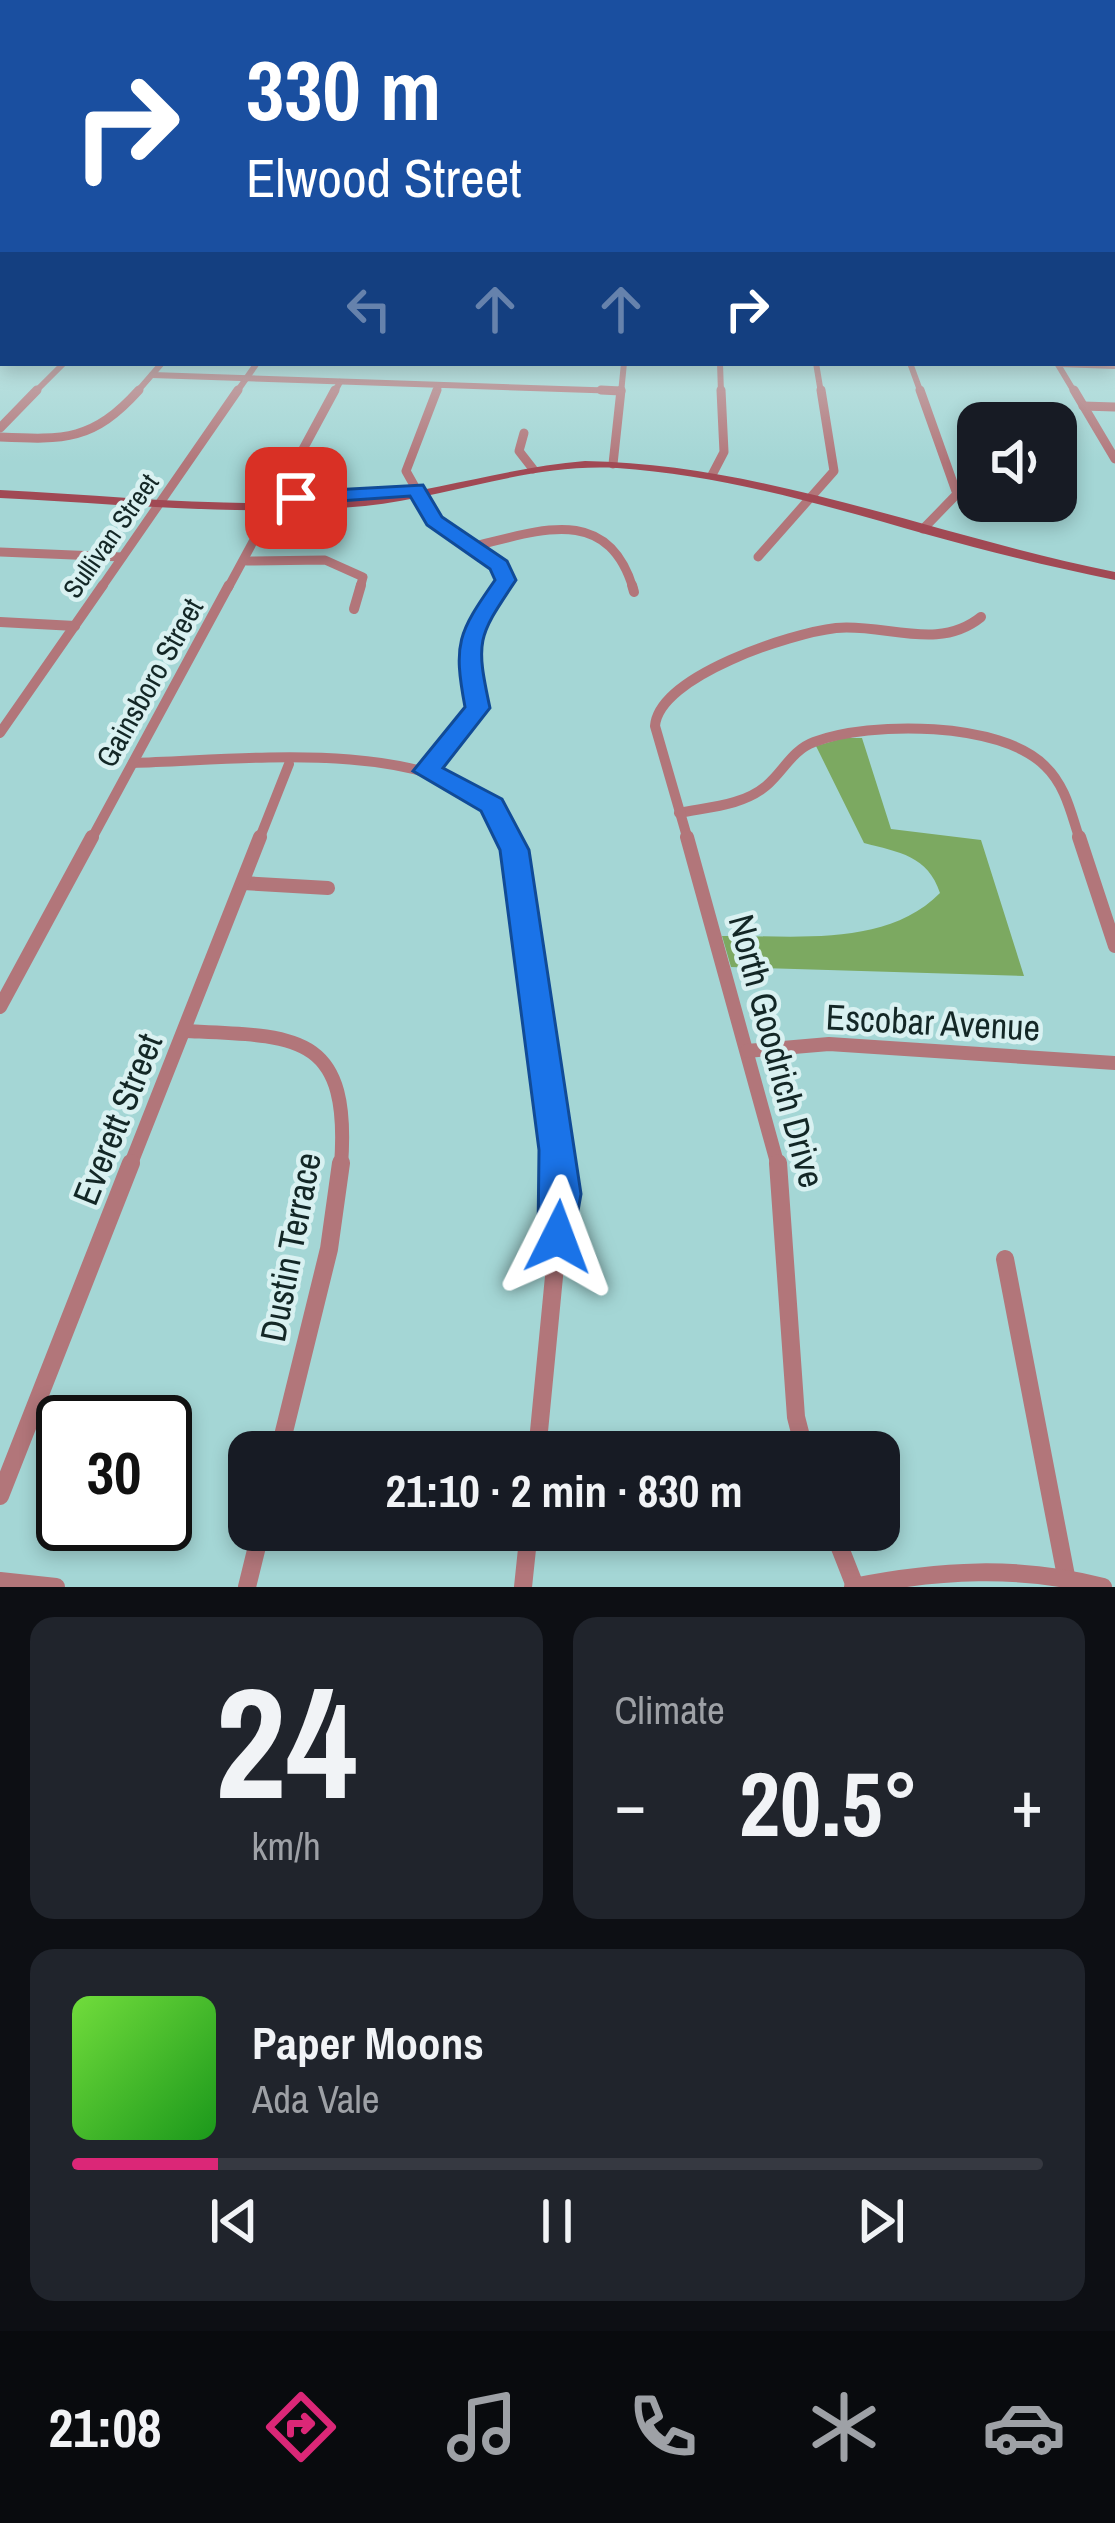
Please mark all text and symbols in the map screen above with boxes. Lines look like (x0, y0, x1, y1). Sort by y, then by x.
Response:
text: 330 m (246, 33, 441, 146)
icon: right (48, 48, 204, 204)
text: Elwood Street (246, 141, 522, 214)
icon: left (336, 276, 402, 342)
icon: ahead (462, 276, 528, 342)
icon: ahead (588, 276, 654, 342)
icon: right (714, 276, 780, 342)
map controls (957, 402, 1077, 522)
button: sound (957, 402, 1077, 522)
pin (245, 447, 347, 549)
icon: arrive (263, 465, 329, 531)
street label: Sullivan Street (54, 466, 166, 605)
street label: Gainsboro Street (86, 591, 212, 774)
street label: North Goodrich Drive (718, 909, 836, 1193)
street label: Escobar Avenue (825, 992, 1041, 1052)
street label: Everett Street (61, 1026, 173, 1212)
street label: Dustin Terrace (248, 1148, 332, 1346)
position arrow (495, 1174, 621, 1300)
speed limit sign: 30 (36, 1395, 192, 1551)
text: 21:10 · 2 min · 830 m (386, 1460, 742, 1521)
text: 24 (215, 1637, 357, 1847)
text: Climate (615, 1684, 725, 1736)
text: 20.5° (739, 1743, 919, 1864)
text: − (615, 1759, 646, 1848)
text: + (1011, 1759, 1043, 1848)
text: km/h (252, 1820, 321, 1872)
text: Paper Moons (252, 2012, 484, 2073)
text: Ada Vale (252, 2073, 379, 2125)
icon: previous (201, 2188, 267, 2254)
icon: pause (524, 2188, 590, 2254)
icon: next (848, 2188, 914, 2254)
icon: directions (259, 2385, 343, 2469)
icon: music (440, 2385, 524, 2469)
icon: phone (621, 2385, 705, 2469)
icon: climate (802, 2385, 886, 2469)
icon: car (982, 2385, 1066, 2469)
text: 21:08 (48, 2391, 162, 2464)

